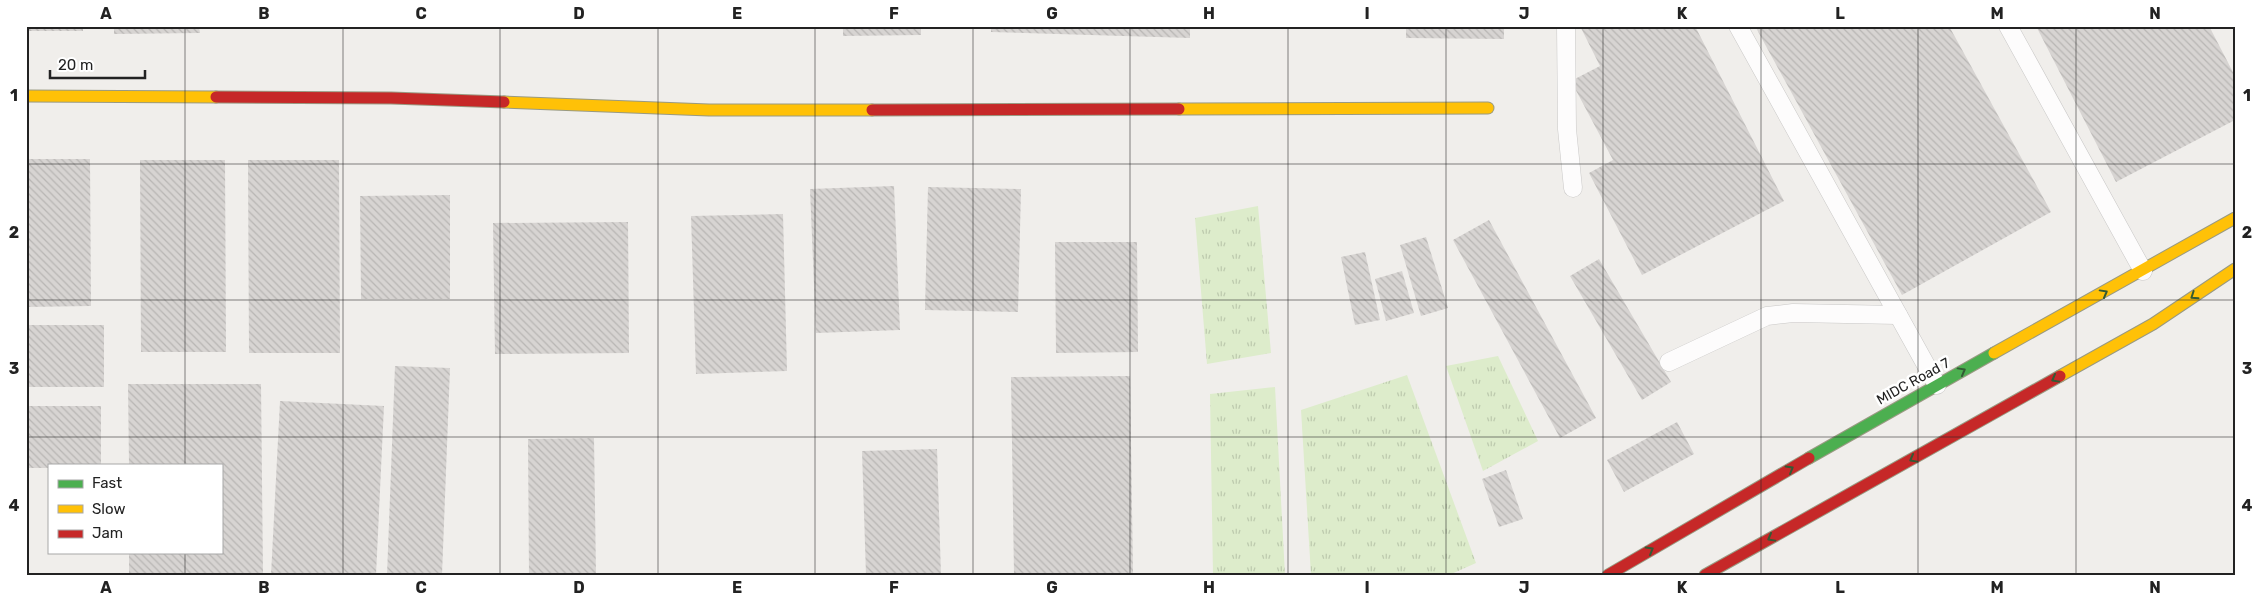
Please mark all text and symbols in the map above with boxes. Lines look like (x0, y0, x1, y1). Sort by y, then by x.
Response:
text: A (100, 4, 112, 23)
text: B (258, 4, 270, 23)
text: C (415, 4, 427, 23)
text: D (573, 4, 585, 23)
text: E (732, 4, 742, 23)
text: F (889, 4, 899, 23)
text: G (1046, 4, 1058, 23)
text: H (1203, 4, 1215, 23)
text: I (1364, 4, 1370, 23)
text: J (1519, 4, 1529, 23)
text: K (1677, 4, 1688, 23)
text: L (1835, 4, 1845, 23)
text: M (1990, 4, 2004, 23)
text: N (2149, 4, 2161, 23)
scale bar (50, 48, 145, 80)
text: 20 m (58, 56, 93, 74)
text: 1 (10, 86, 18, 105)
text: 1 (2243, 86, 2251, 105)
text: 2 (9, 223, 19, 242)
text: 2 (2242, 223, 2252, 242)
one-way arrow (2099, 289, 2108, 299)
one-way arrow (2191, 290, 2200, 299)
street label: MIDC Road 7 (1874, 354, 1953, 409)
text: 3 (9, 359, 19, 378)
text: 3 (2242, 359, 2252, 378)
one-way arrow (1957, 367, 1966, 377)
one-way arrow (2051, 373, 2060, 383)
one-way arrow (1910, 452, 1919, 462)
legend (48, 464, 222, 554)
one-way arrow (1785, 465, 1794, 475)
text: Fast (92, 474, 122, 492)
text: 4 (9, 496, 20, 515)
text: 4 (2242, 496, 2253, 515)
text: Slow (92, 500, 125, 518)
text: Jam (92, 524, 123, 542)
one-way arrow (1768, 532, 1777, 542)
one-way arrow (1644, 547, 1653, 557)
text: A (100, 578, 112, 597)
text: B (258, 578, 270, 597)
text: C (415, 578, 427, 597)
text: D (573, 578, 585, 597)
text: E (732, 578, 742, 597)
text: F (889, 578, 899, 597)
text: G (1046, 578, 1058, 597)
text: H (1203, 578, 1215, 597)
text: I (1364, 578, 1370, 597)
text: J (1519, 578, 1529, 597)
text: K (1677, 578, 1688, 597)
text: L (1835, 578, 1845, 597)
text: M (1990, 578, 2004, 597)
text: N (2149, 578, 2161, 597)

